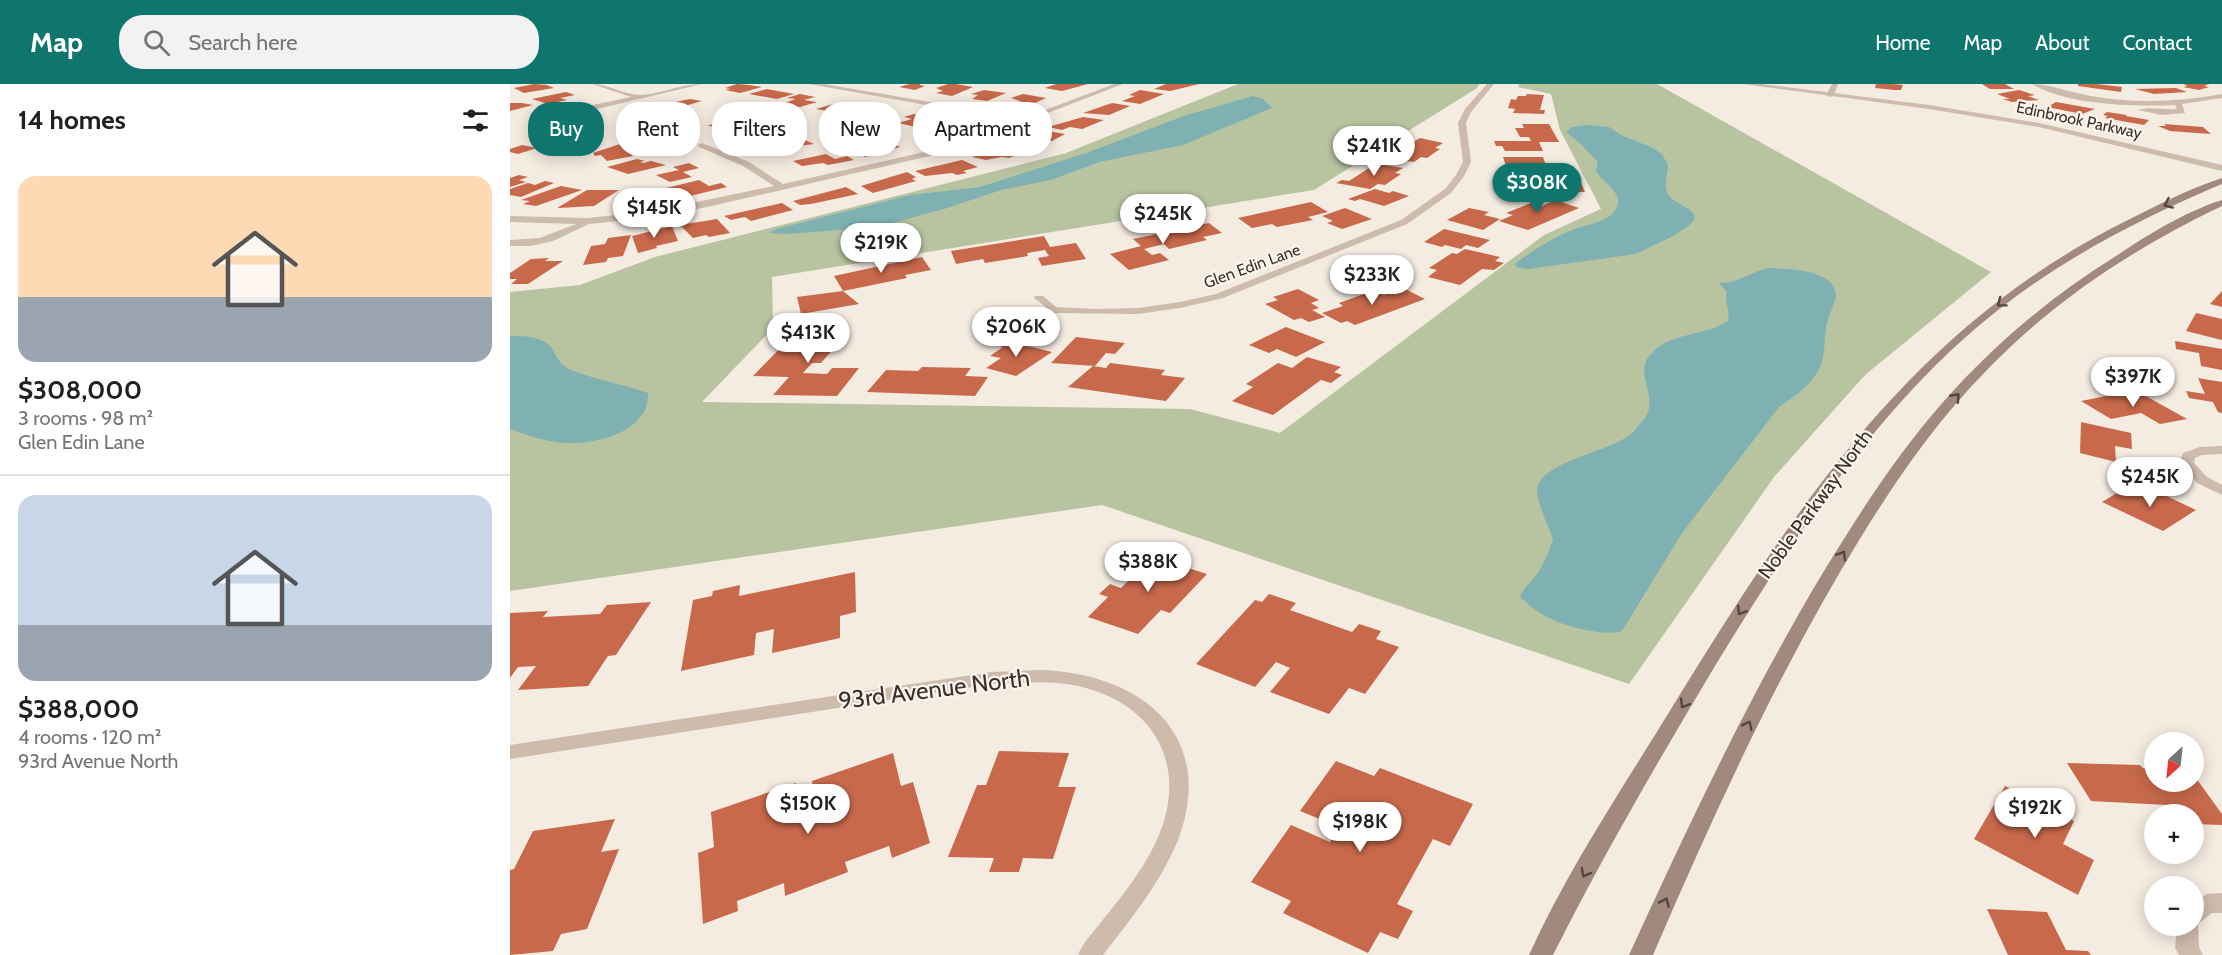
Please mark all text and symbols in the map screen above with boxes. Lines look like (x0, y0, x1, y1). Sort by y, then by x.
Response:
search box (119, 15, 539, 69)
text: Map (30, 25, 83, 59)
icon: search (140, 26, 173, 59)
text: Search here (188, 29, 297, 56)
text: Home (1875, 30, 1931, 55)
text: Map (1964, 30, 2002, 55)
text: About (2035, 30, 2089, 55)
text: Contact (2122, 30, 2192, 55)
street label: Edinbrook Parkway (2015, 97, 2143, 143)
chip: Buy (528, 102, 604, 156)
chip: Rent (616, 102, 700, 156)
chip: Filters (712, 102, 807, 156)
chip: New (819, 102, 901, 156)
chip: Apartment (913, 102, 1052, 156)
text: 14 homes (18, 104, 126, 136)
icon: filters (459, 104, 492, 137)
pin: $241K (1332, 126, 1416, 177)
text: $241K (1347, 133, 1401, 157)
pin: $308K (1495, 163, 1579, 214)
text: $308K (1506, 170, 1568, 194)
pin: $145K (612, 188, 696, 239)
pin: $245K (1121, 194, 1205, 245)
text: $145K (627, 195, 681, 219)
one-way arrow (2164, 197, 2175, 209)
text: $245K (1134, 201, 1192, 225)
icon: home (201, 215, 309, 323)
pin: $219K (839, 223, 923, 274)
text: $219K (854, 230, 908, 254)
street label: Glen Edin Lane (1201, 240, 1303, 292)
pin: $233K (1330, 255, 1414, 306)
text: $233K (1344, 262, 1400, 286)
one-way arrow (1997, 296, 2008, 307)
pin: $206K (974, 307, 1058, 358)
pin: $413K (766, 313, 850, 364)
text: $206K (986, 314, 1046, 338)
text: $413K (781, 320, 835, 344)
pin: $397K (2091, 357, 2175, 408)
text: $397K (2105, 364, 2161, 388)
text: $308,000 (18, 374, 142, 406)
one-way arrow (1949, 393, 1960, 403)
text: 3 rooms · 98 m² (18, 406, 153, 430)
street label: Noble Parkway North (1753, 425, 1877, 583)
text: Glen Edin Lane (18, 430, 145, 454)
pin: $245K (2108, 457, 2192, 508)
text: $245K (2121, 464, 2179, 488)
icon: home (201, 534, 309, 642)
pin: $388K (1106, 542, 1190, 593)
text: $388K (1118, 549, 1178, 573)
one-way arrow (1835, 550, 1847, 561)
one-way arrow (1737, 604, 1748, 615)
street label: 93rd Avenue North (837, 663, 1031, 715)
text: $388,000 (18, 693, 139, 725)
one-way arrow (1679, 698, 1691, 708)
one-way arrow (1740, 720, 1752, 731)
text: 4 rooms · 120 m² (18, 725, 161, 749)
north arrow (2144, 732, 2204, 792)
map controls (2144, 732, 2204, 936)
text: 93rd Avenue North (18, 749, 178, 773)
pin: $150K (766, 784, 850, 835)
pin: $192K (1993, 788, 2077, 839)
text: $150K (780, 791, 836, 815)
text: $192K (2008, 795, 2062, 819)
pin: $198K (1318, 802, 1402, 853)
button: + (2144, 804, 2204, 864)
text: $198K (1333, 809, 1387, 833)
one-way arrow (1581, 867, 1592, 877)
button: − (2144, 876, 2204, 936)
one-way arrow (1658, 897, 1670, 908)

